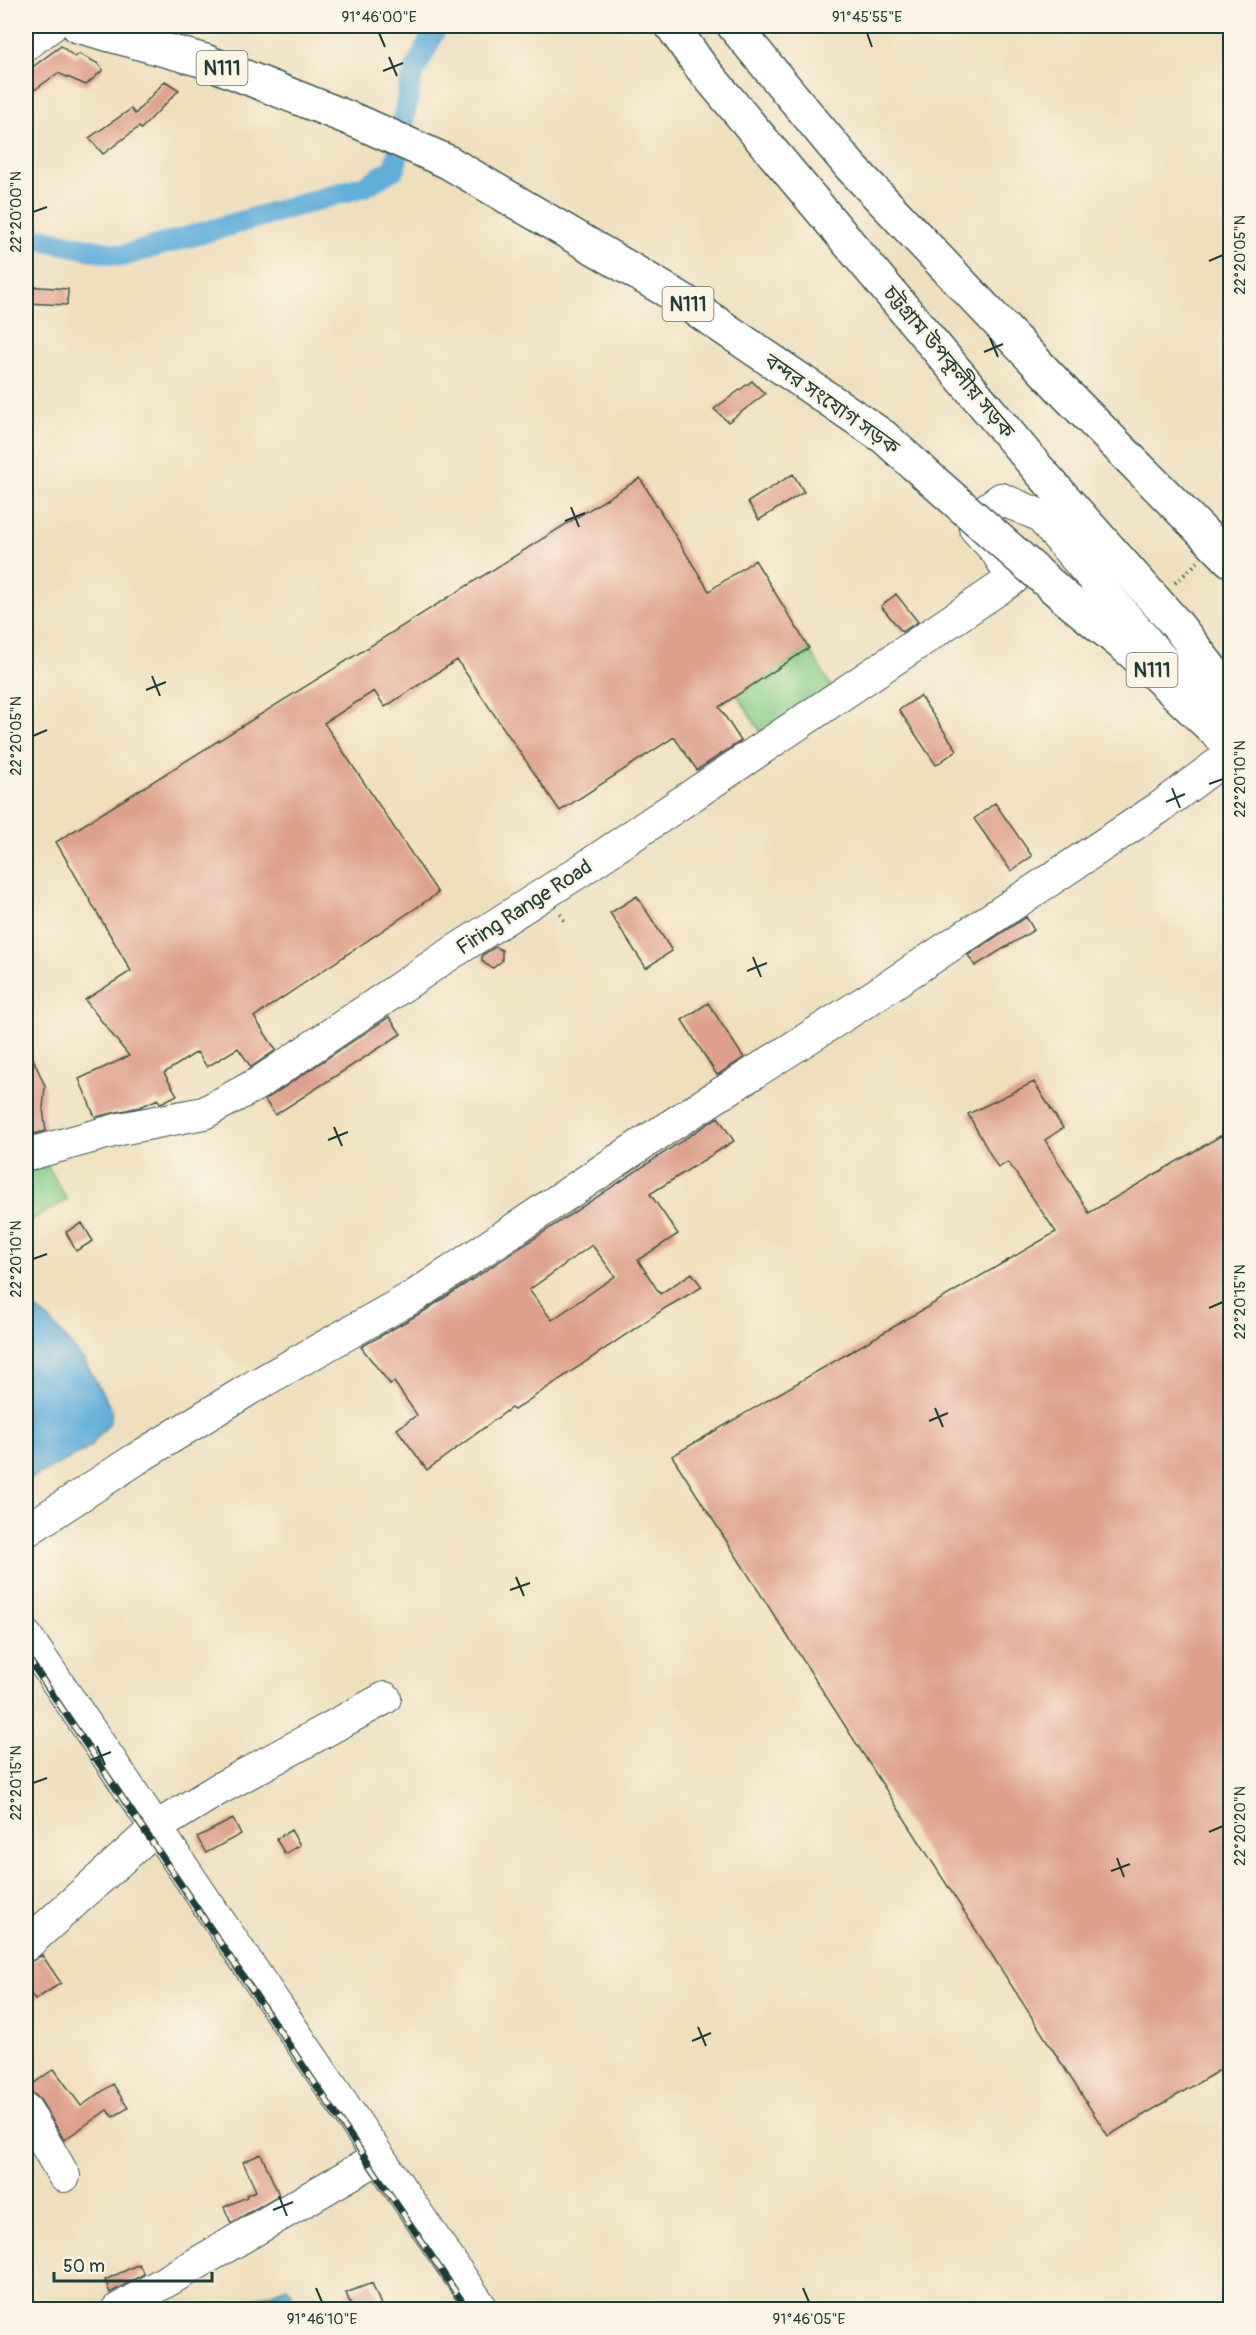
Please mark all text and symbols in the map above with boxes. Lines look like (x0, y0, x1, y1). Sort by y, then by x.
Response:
text: 91°46'00"E (342, 8, 417, 27)
text: 91°45'55"E (832, 8, 902, 27)
road number: N111 (196, 51, 248, 85)
text: 22°20'00"N (7, 171, 26, 253)
text: 22°20'05"N (1231, 215, 1250, 295)
street label: চট্টগ্রাম উপকূলীয় সড়ক (876, 280, 1021, 445)
road number: N111 (662, 287, 714, 321)
street label: বন্দর সংযোগ সড়ক (758, 347, 906, 462)
road number: N111 (1126, 653, 1178, 687)
text: 22°20'05"N (7, 696, 26, 776)
text: 22°20'10"N (1231, 740, 1250, 818)
street label: Firing Range Road (451, 853, 597, 961)
text: 22°20'10"N (7, 1220, 26, 1298)
text: 22°20'15"N (1231, 1264, 1250, 1340)
text: 22°20'15"N (7, 1745, 26, 1821)
text: 22°20'20"N (1231, 1786, 1250, 1866)
scale bar (54, 2245, 212, 2283)
text: 50 m (63, 2255, 105, 2278)
text: 91°46'10"E (287, 2310, 357, 2329)
text: 91°46'05"E (773, 2310, 846, 2329)

